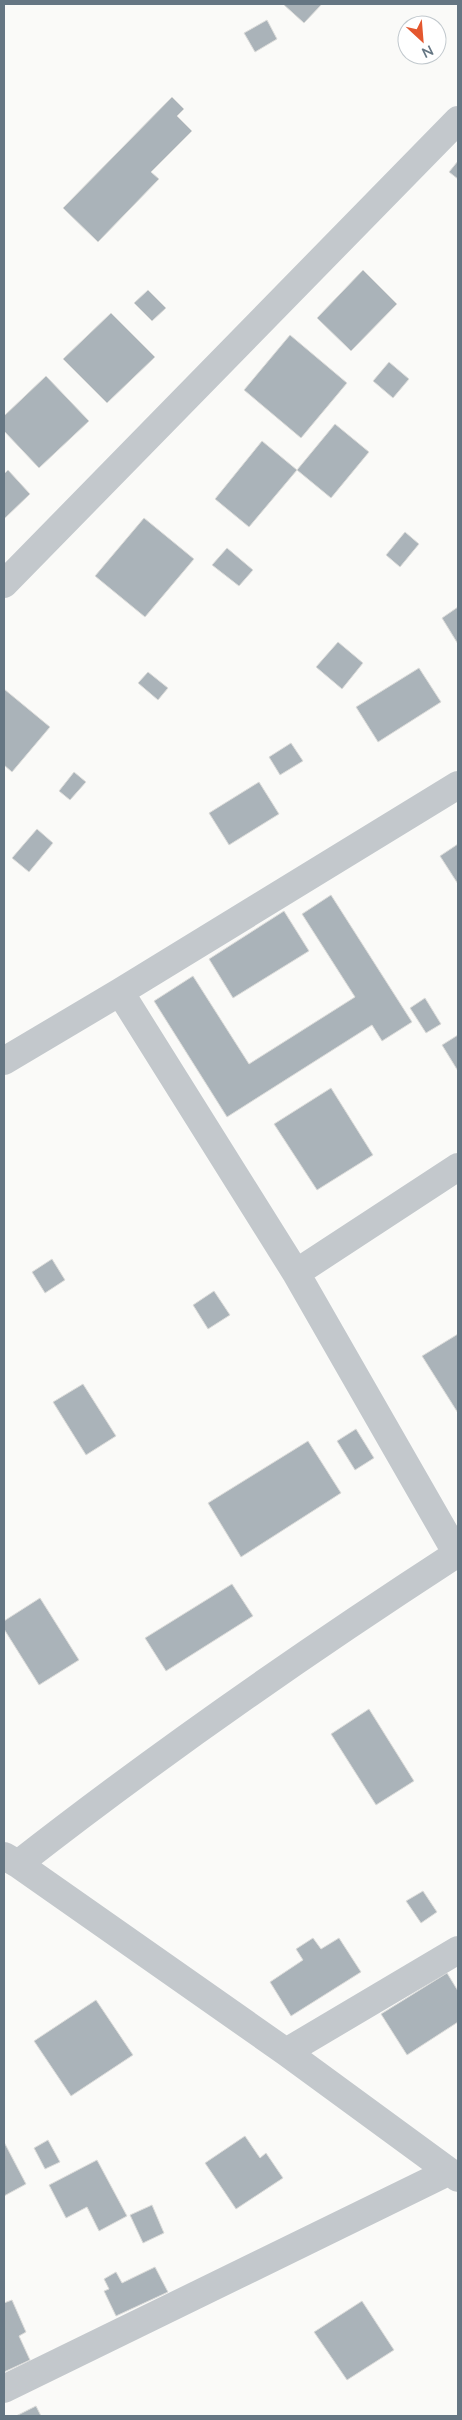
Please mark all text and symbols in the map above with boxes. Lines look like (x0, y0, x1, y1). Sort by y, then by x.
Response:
north arrow (397, 15, 447, 65)
text: N (419, 42, 436, 62)

